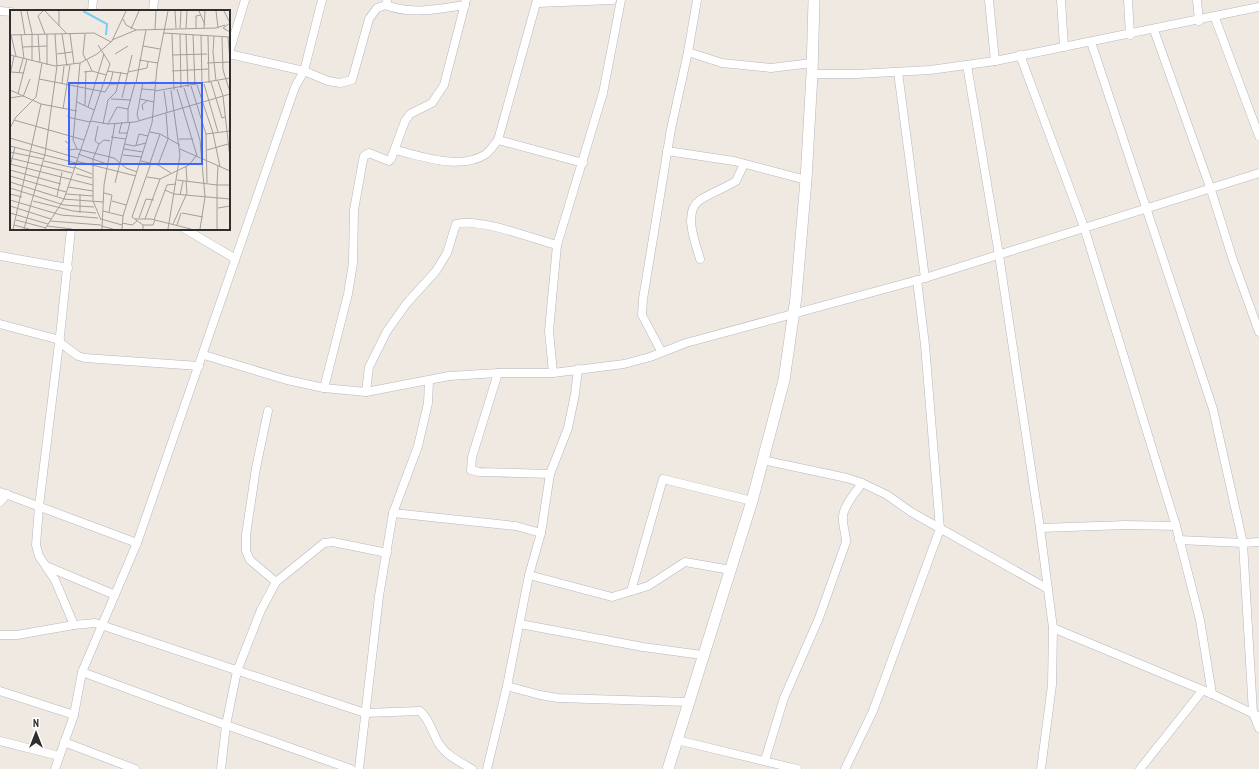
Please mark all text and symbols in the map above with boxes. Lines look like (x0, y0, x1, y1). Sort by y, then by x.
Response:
inset map (10, 10, 230, 230)
north arrow (16, 713, 56, 753)
text: N (33, 716, 39, 730)

